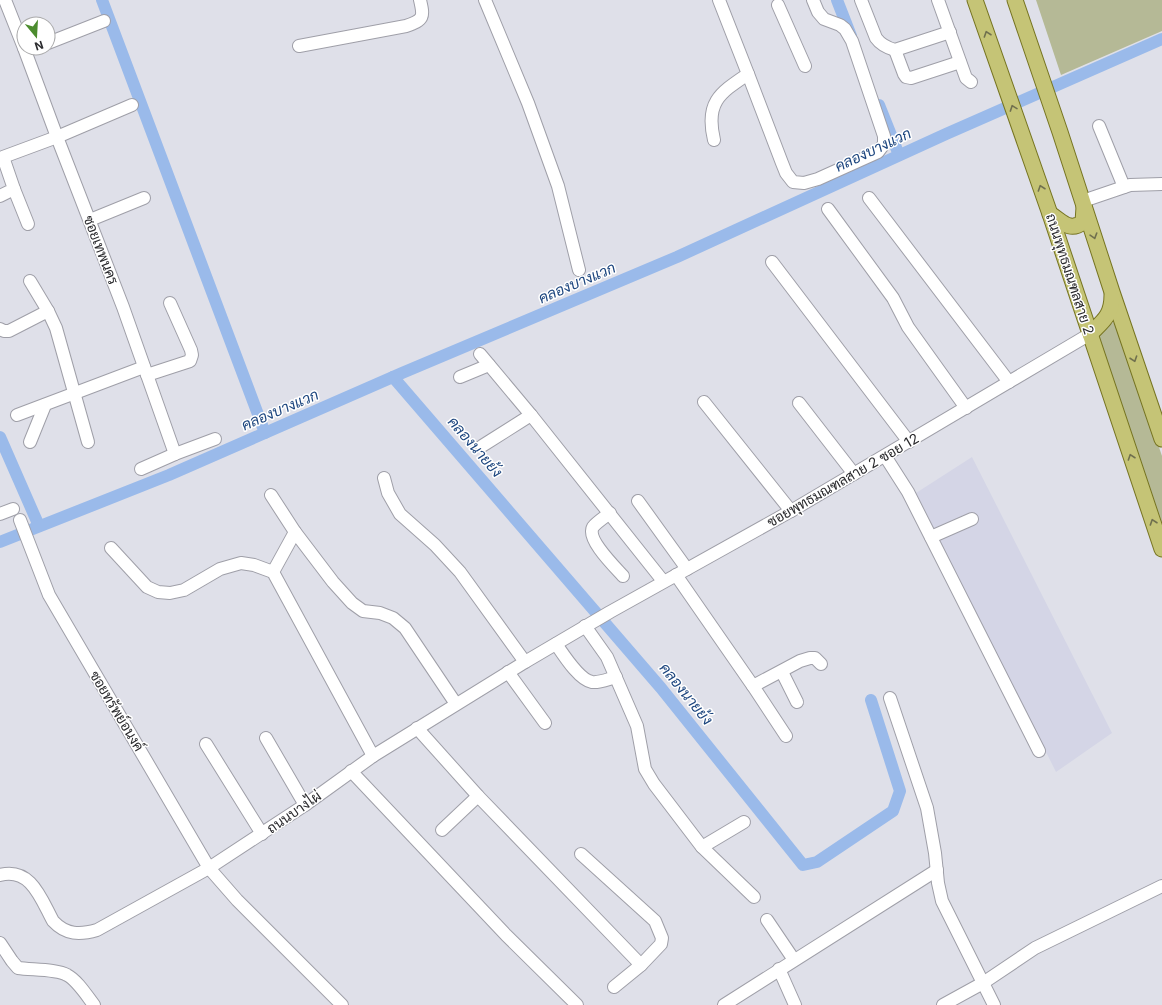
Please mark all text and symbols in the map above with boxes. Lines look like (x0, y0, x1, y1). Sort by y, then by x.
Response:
north arrow (16, 16, 56, 56)
one-way arrow (983, 31, 992, 38)
text: N (33, 38, 45, 53)
one-way arrow (1009, 105, 1017, 112)
water label: คลองบางแวก (832, 124, 914, 176)
one-way arrow (1037, 184, 1045, 191)
street label: ถนนพุทธมณฑลสาย 2 (1041, 211, 1098, 337)
street label: ซอยเทพนคร (81, 213, 122, 287)
one-way arrow (1089, 232, 1098, 239)
water label: คลองบางแวก (535, 258, 618, 307)
one-way arrow (1130, 356, 1138, 363)
water label: คลองบางแวก (238, 385, 321, 434)
water label: คลองนายย้ง (444, 412, 507, 481)
street label: ซอยพุทธมณฑลสาย 2 ซอย 12 (764, 429, 923, 532)
one-way arrow (1127, 454, 1136, 461)
one-way arrow (1149, 518, 1157, 525)
water label: คลองนายย้ง (656, 659, 717, 729)
street label: ซอยทรัพย์อนงค์ (87, 667, 148, 754)
street label: ถนนบางไผ่ (263, 787, 324, 836)

